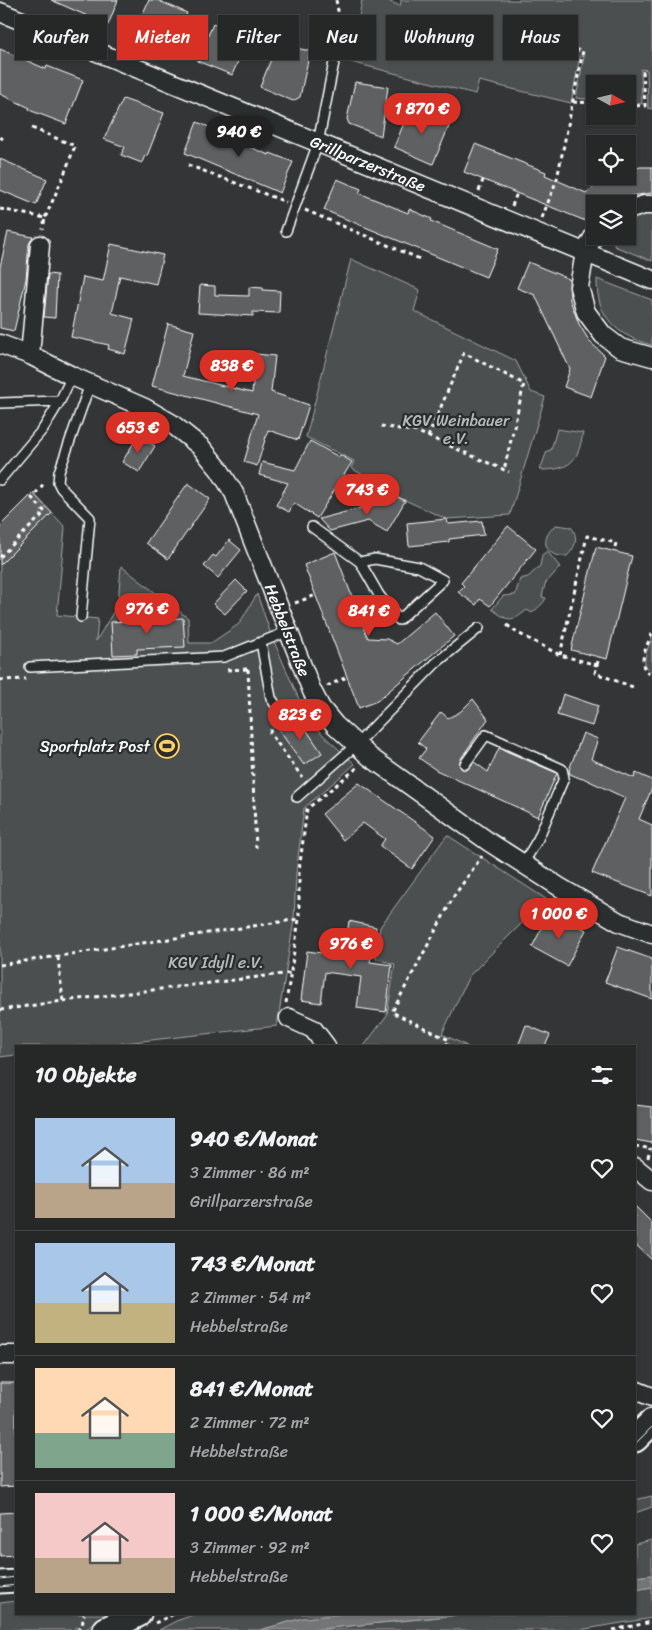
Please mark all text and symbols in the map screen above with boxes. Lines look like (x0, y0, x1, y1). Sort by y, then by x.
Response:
chip: Kaufen (15, 15, 107, 60)
chip: Mieten (117, 15, 208, 60)
chip: Filter (218, 15, 299, 60)
chip: Neu (309, 15, 376, 60)
chip: Wohnung (386, 15, 493, 60)
chip: Haus (503, 15, 578, 60)
north arrow (586, 75, 636, 125)
map controls (586, 75, 636, 245)
pin: 1 870 € (376, 92, 468, 135)
text: 1 870 € (395, 94, 449, 123)
pin: 940 € (204, 116, 274, 158)
text: 940 € (217, 117, 261, 146)
street label: Grillparzerstraße (306, 127, 430, 201)
button: locate (586, 135, 636, 185)
button: layers (586, 195, 636, 245)
pin: 838 € (197, 350, 267, 392)
text: 838 € (211, 351, 253, 380)
park label: KGV Weinbauer e.V. (403, 406, 511, 453)
pin: 653 € (103, 412, 173, 454)
text: 653 € (117, 413, 159, 442)
pin: 743 € (332, 474, 402, 516)
text: 743 € (346, 475, 388, 504)
street label: Hebbelstraße (256, 579, 319, 681)
pin: 976 € (112, 592, 182, 635)
text: 976 € (126, 594, 168, 623)
pin: 841 € (334, 594, 404, 637)
text: 841 € (348, 596, 390, 625)
pin: 823 € (265, 698, 335, 741)
text: 823 € (279, 700, 321, 729)
place label: Sportplatz Post (40, 732, 151, 761)
sports icon: Sportplatz Post (154, 733, 180, 759)
pin: 1 000 € (513, 898, 605, 940)
text: 1 000 € (531, 899, 587, 928)
pin: 976 € (316, 928, 386, 970)
text: 976 € (330, 929, 372, 958)
park label: KGV Idyll e.V. (168, 948, 264, 977)
text: 10 Objekte (35, 1056, 137, 1094)
icon: filters (588, 1061, 616, 1089)
text: 940 €/Monat (190, 1120, 318, 1158)
icon: home (75, 1138, 135, 1198)
icon: heart (588, 1154, 616, 1182)
text: 3 Zimmer · 86 m² (190, 1158, 310, 1187)
text: Grillparzerstraße (190, 1187, 313, 1216)
text: 743 €/Monat (190, 1245, 315, 1283)
icon: home (75, 1263, 135, 1323)
icon: heart (588, 1279, 616, 1307)
text: 2 Zimmer · 54 m² (190, 1283, 311, 1312)
text: Hebbelstraße (190, 1312, 288, 1341)
text: 841 €/Monat (190, 1370, 313, 1408)
icon: home (75, 1388, 135, 1448)
icon: heart (588, 1404, 616, 1432)
text: 2 Zimmer · 72 m² (190, 1408, 310, 1437)
text: Hebbelstraße (190, 1437, 288, 1466)
text: 1 000 €/Monat (190, 1495, 333, 1533)
icon: home (75, 1513, 135, 1573)
icon: heart (588, 1529, 616, 1557)
text: 3 Zimmer · 92 m² (190, 1533, 310, 1562)
text: Hebbelstraße (190, 1562, 288, 1591)

